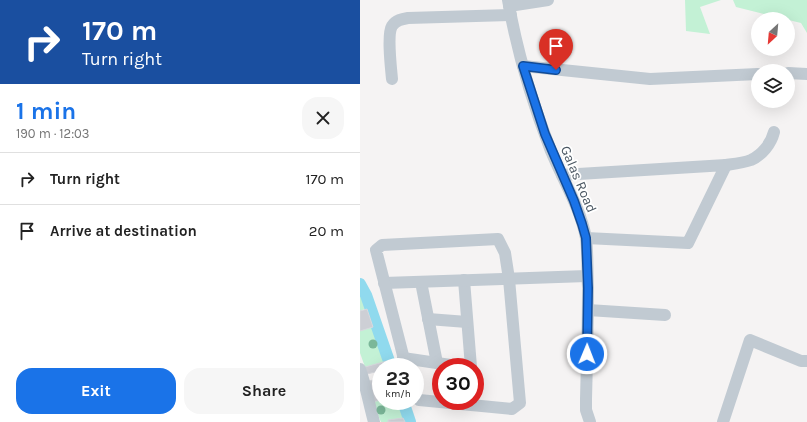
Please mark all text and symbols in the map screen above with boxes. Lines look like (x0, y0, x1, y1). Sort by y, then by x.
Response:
north arrow (751, 12, 795, 56)
map controls (751, 12, 795, 108)
text: 170 m (82, 14, 157, 47)
icon: right (16, 16, 68, 68)
pin (539, 29, 573, 70)
icon: arrive (545, 35, 567, 57)
text: Turn right (82, 48, 162, 70)
button: layers (751, 64, 795, 108)
text: 1 min (16, 97, 76, 125)
button: close (302, 97, 344, 139)
text: 190 m · 12:03 (16, 126, 90, 141)
street label: Galas Road (557, 143, 600, 215)
icon: right (16, 168, 38, 190)
text: Turn right (50, 170, 120, 188)
text: 170 m (306, 170, 344, 188)
icon: arrive (16, 220, 38, 242)
text: Arrive at destination (50, 222, 197, 240)
text: 20 m (309, 222, 344, 240)
position arrow (566, 333, 608, 375)
speed limit sign: 30 (432, 358, 484, 410)
text: 23 (386, 367, 410, 390)
button: Exit (16, 368, 176, 414)
button: Share (184, 368, 344, 414)
text: km/h (385, 388, 411, 400)

